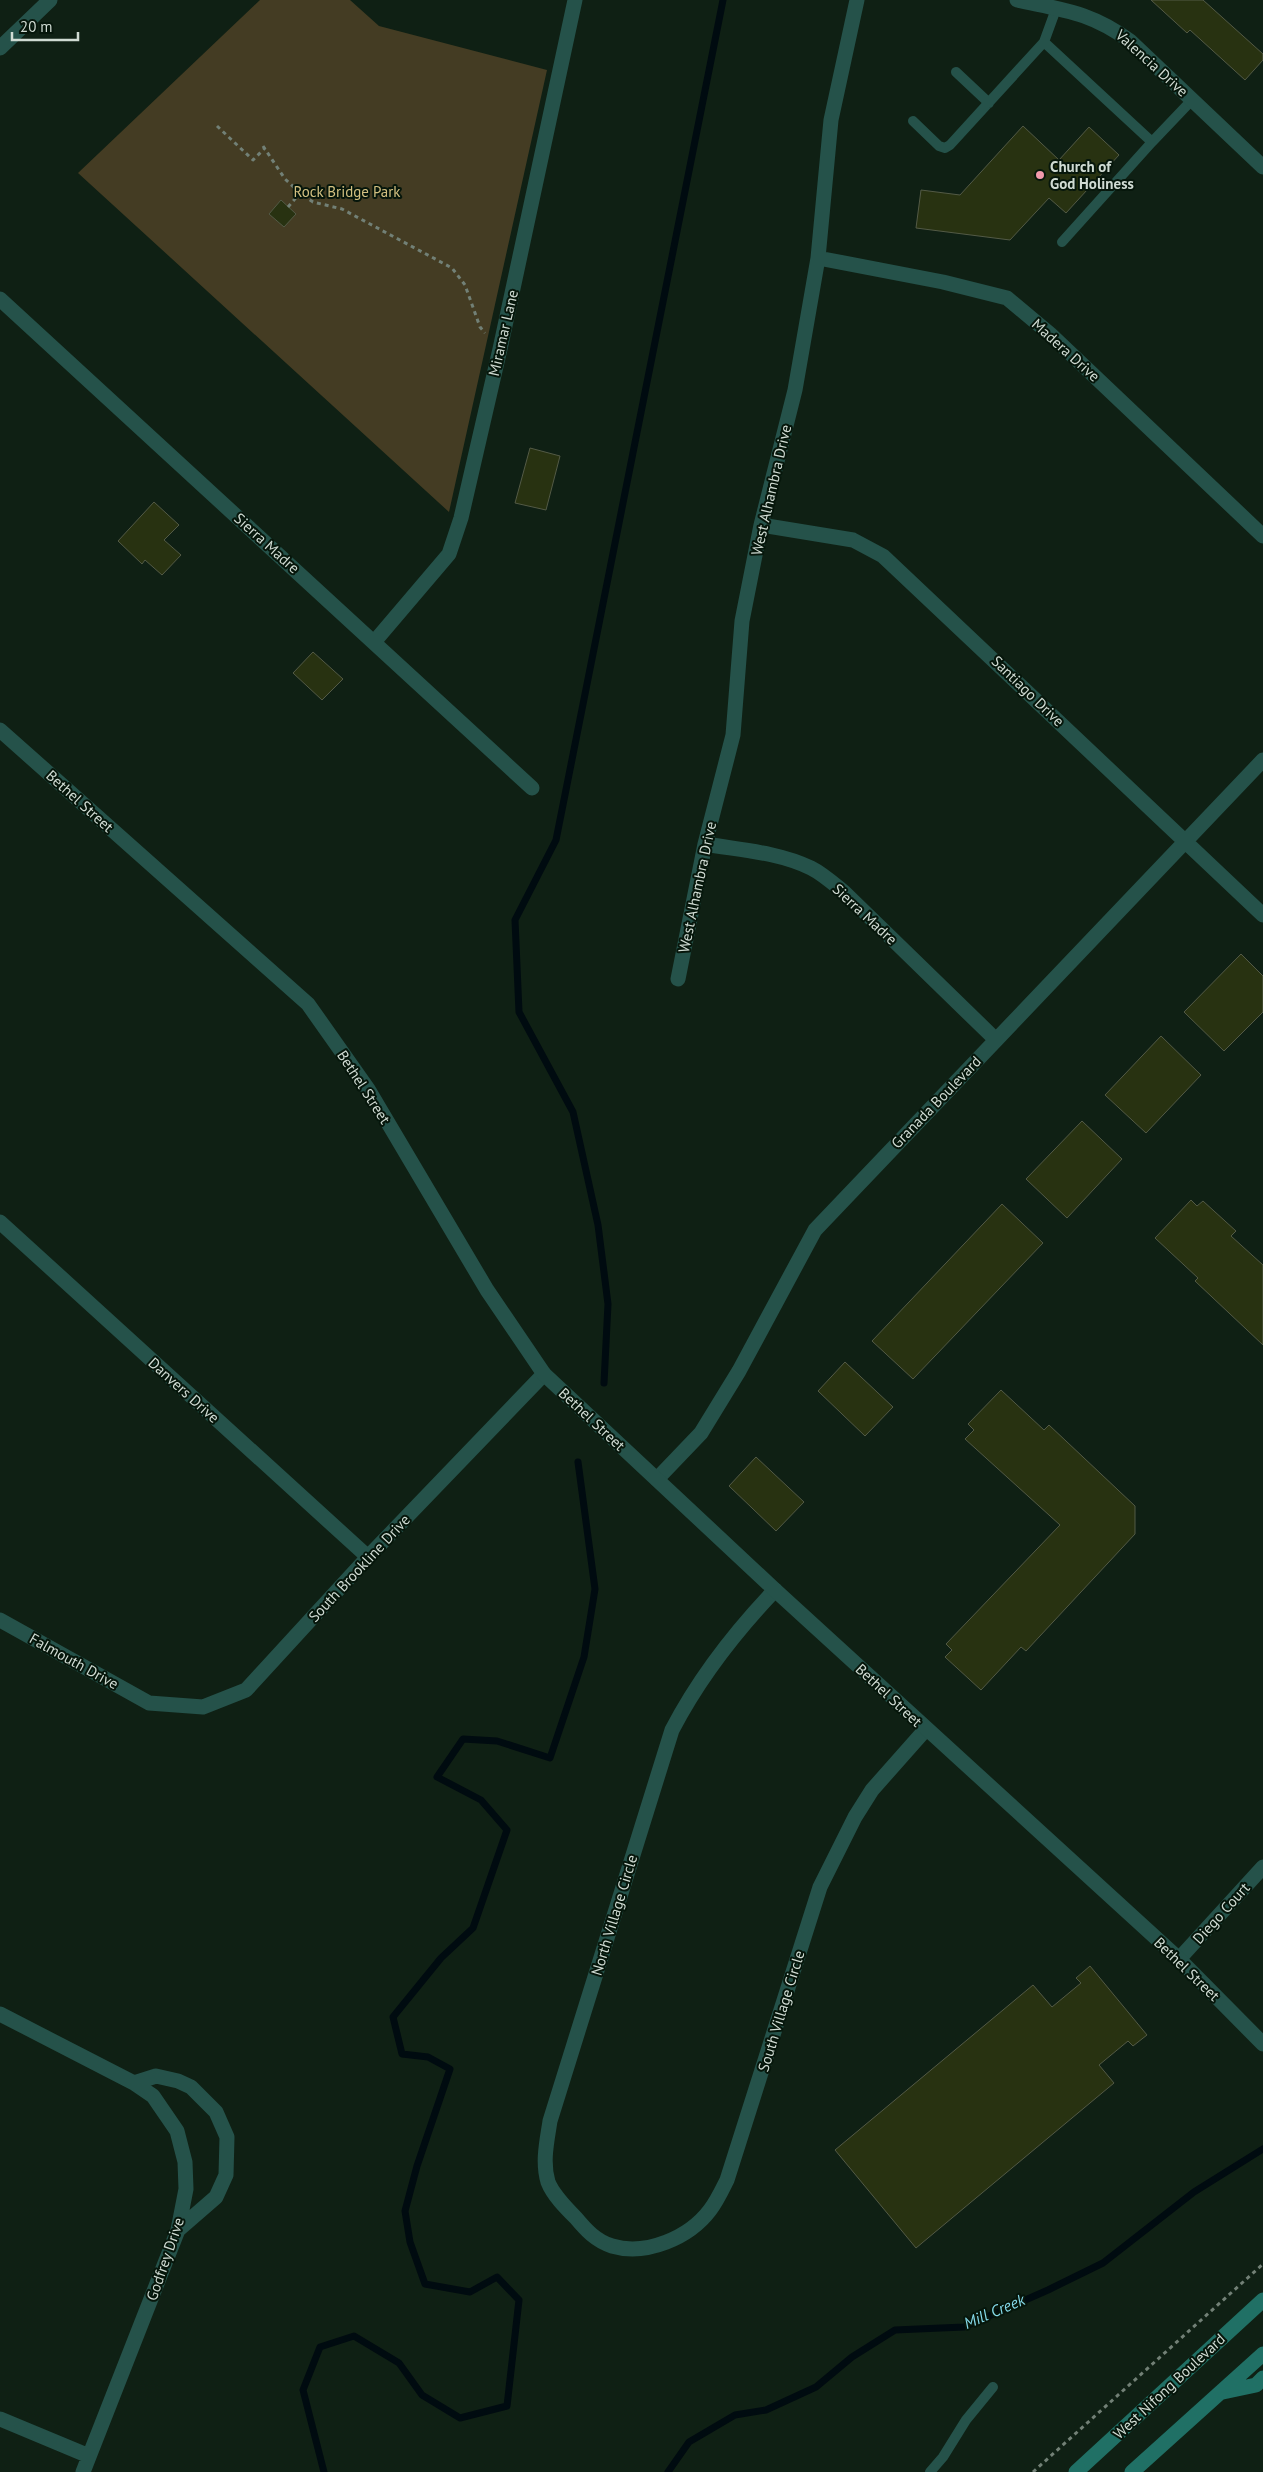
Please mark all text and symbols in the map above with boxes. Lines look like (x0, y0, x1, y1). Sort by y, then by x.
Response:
scale bar (12, 10, 79, 42)
text: 20 m (20, 17, 53, 36)
street label: Valencia Drive (1111, 25, 1192, 101)
place label: Church of God Holiness (1050, 157, 1134, 193)
marker: Church of God Holiness (1034, 169, 1046, 181)
park label: Rock Bridge Park (294, 182, 401, 201)
street label: Miramar Lane (484, 288, 522, 378)
street label: Madera Drive (1028, 314, 1104, 386)
street label: West Alhambra Drive (747, 423, 795, 557)
street label: Sierra Madre (230, 509, 304, 577)
street label: Santiago Drive (988, 652, 1068, 730)
street label: Bethel Street (42, 766, 118, 836)
street label: West Alhambra Drive (674, 820, 720, 954)
street label: Sierra Madre (829, 879, 901, 949)
street label: Bethel Street (333, 1047, 395, 1127)
street label: Granada Boulevard (887, 1052, 985, 1152)
street label: Danvers Drive (145, 1353, 223, 1427)
street label: Bethel Street (555, 1383, 629, 1455)
street label: South Brookline Drive (304, 1510, 414, 1626)
street label: Falmouth Drive (26, 1629, 122, 1693)
street label: Bethel Street (852, 1659, 926, 1731)
street label: North Village Circle (587, 1852, 641, 1978)
street label: Diego Court (1188, 1878, 1254, 1948)
street label: Bethel Street (1150, 1933, 1224, 2005)
street label: South Village Circle (754, 1948, 808, 2074)
street label: Godfrey Drive (142, 2215, 188, 2303)
water label: Mill Creek (960, 2289, 1028, 2333)
street label: West Nifong Boulevard (1109, 2329, 1229, 2443)

